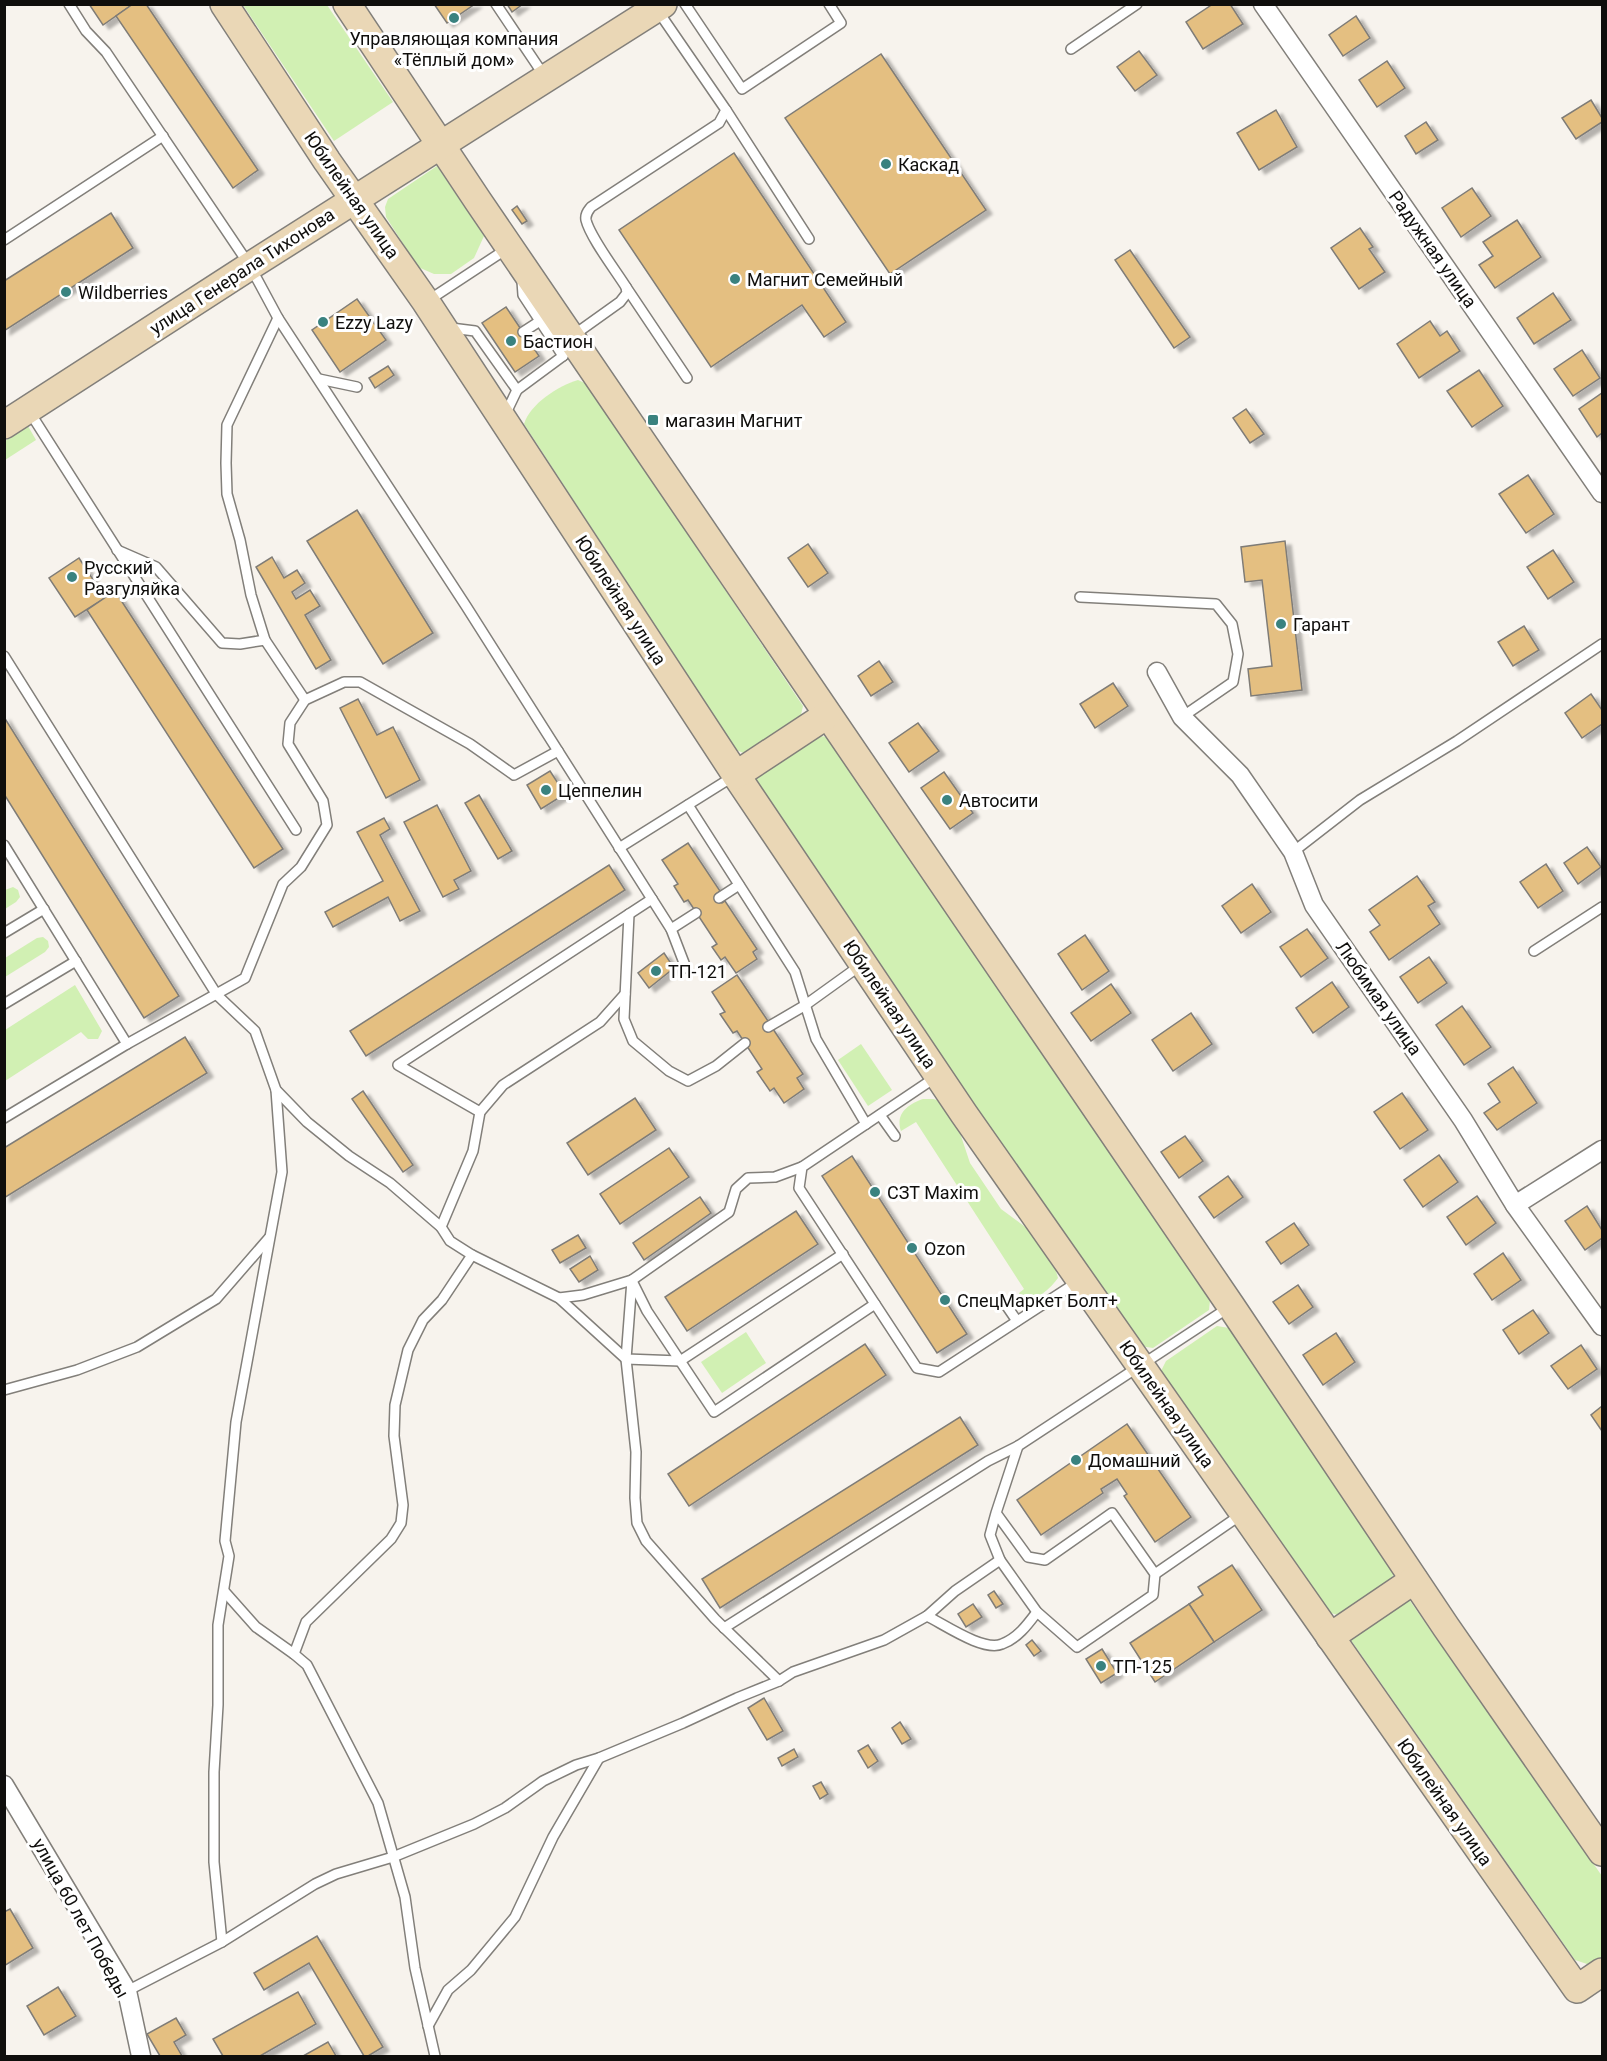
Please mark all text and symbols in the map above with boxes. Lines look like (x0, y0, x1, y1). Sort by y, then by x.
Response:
marker: Управляющая компания «Тёплый дом» (447, 11, 461, 25)
place label: Управляющая компания «Тёплый дом» (349, 28, 559, 70)
street label: Юбилейная улица (300, 127, 404, 263)
place label: Каскад (898, 154, 959, 175)
marker: Каскад (879, 157, 893, 171)
street label: Радужная улица (1385, 186, 1481, 312)
street label: улица Генерала Тихонова (146, 203, 338, 339)
place label: Магнит Семейный (747, 269, 903, 290)
marker: Магнит Семейный (728, 272, 742, 286)
place label: Wildberries (78, 282, 168, 303)
marker: Wildberries (59, 285, 73, 299)
place label: Ezzy Lazy (335, 312, 413, 333)
marker: Ezzy Lazy (316, 315, 330, 329)
place label: Бастион (523, 331, 593, 352)
marker: Бастион (504, 334, 518, 348)
place label: магазин Магнит (665, 410, 803, 431)
marker: магазин Магнит (646, 413, 660, 427)
street label: Юбилейная улица (571, 531, 671, 669)
place label: Русский Разгуляйка (84, 557, 180, 599)
marker: Русский Разгуляйка (65, 570, 79, 584)
place label: Гарант (1293, 614, 1350, 635)
marker: Гарант (1274, 617, 1288, 631)
place label: Цеппелин (558, 780, 642, 801)
marker: Цеппелин (539, 783, 553, 797)
place label: Автосити (959, 790, 1038, 811)
marker: Автосити (940, 793, 954, 807)
street label: Юбилейная улица (839, 936, 941, 1072)
street label: Любимая улица (1332, 937, 1426, 1059)
place label: ТП-121 (668, 961, 727, 982)
marker: ТП-121 (649, 964, 663, 978)
place label: СЗТ Maxim (887, 1182, 979, 1203)
marker: СЗТ Maxim (868, 1185, 882, 1199)
place label: Ozon (924, 1238, 965, 1259)
marker: Ozon (905, 1241, 919, 1255)
place label: СпецМаркет Болт+ (957, 1290, 1118, 1311)
marker: СпецМаркет Болт+ (938, 1293, 952, 1307)
street label: Юбилейная улица (1115, 1336, 1219, 1472)
place label: Домашний (1088, 1450, 1181, 1471)
marker: Домашний (1069, 1453, 1083, 1467)
place label: ТП-125 (1113, 1656, 1172, 1677)
marker: ТП-125 (1094, 1659, 1108, 1673)
street label: Юбилейная улица (1393, 1734, 1497, 1870)
street label: улица 60 лет Победы (28, 1835, 134, 2001)

